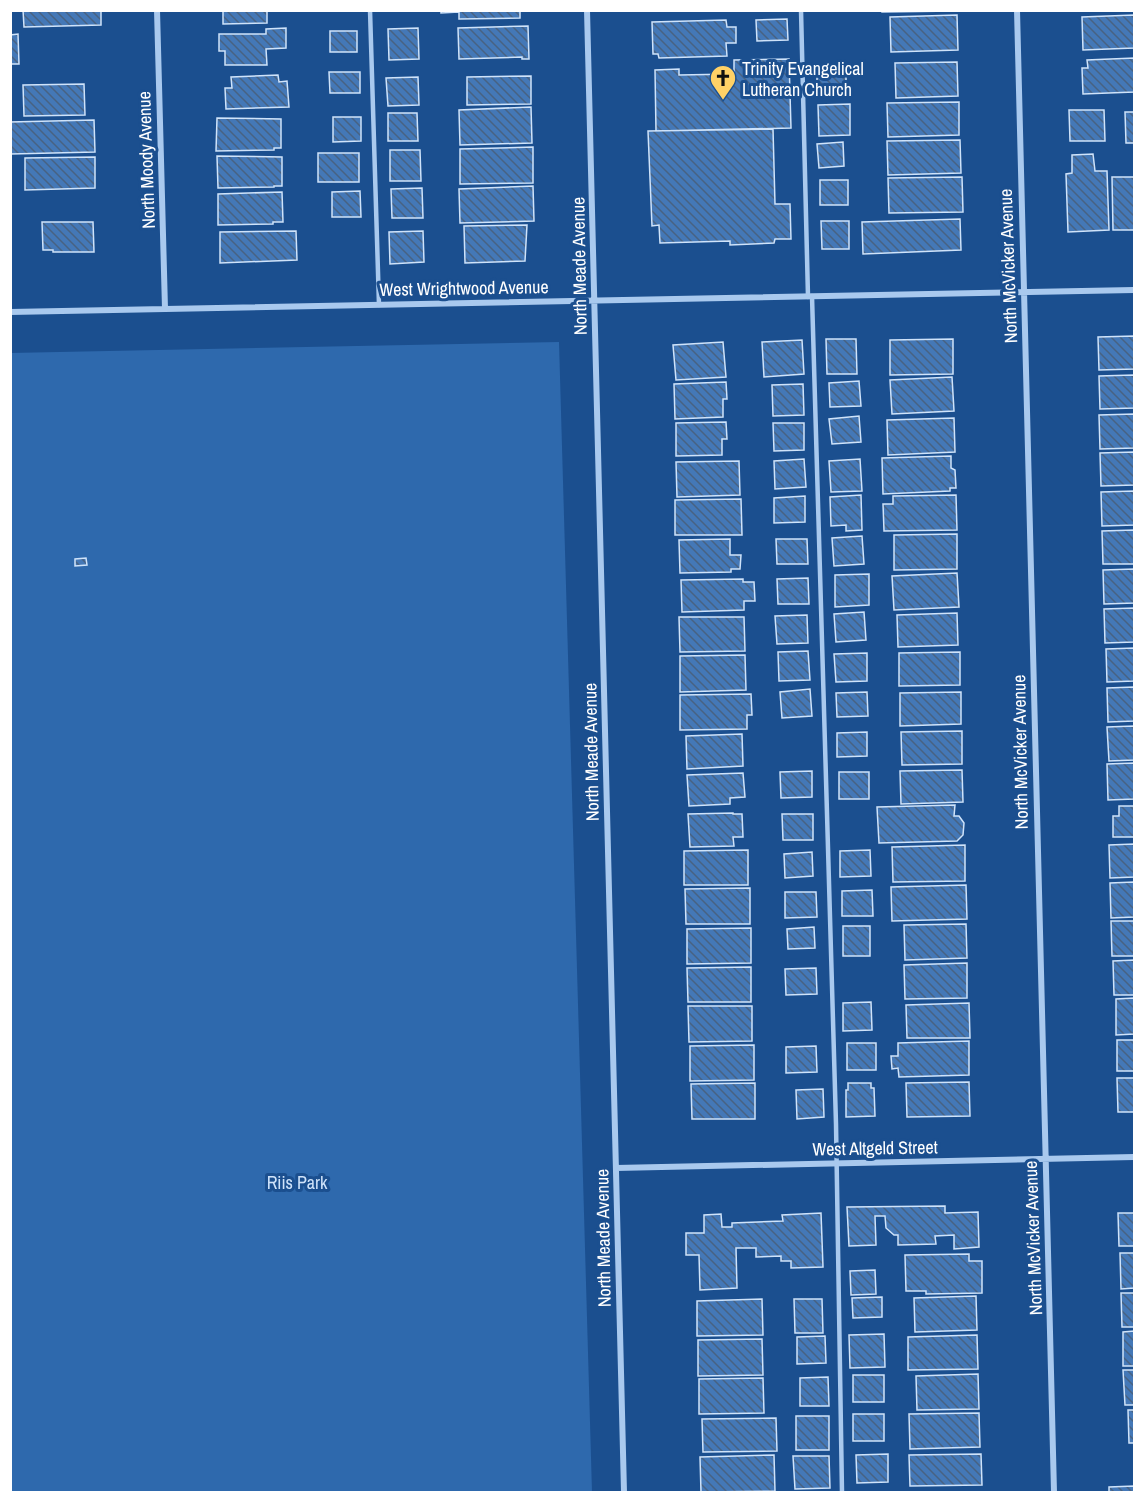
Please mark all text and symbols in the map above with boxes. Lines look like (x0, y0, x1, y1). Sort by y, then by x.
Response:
place label: Trinity Evangelical Lutheran Church (742, 56, 864, 102)
church icon: Trinity Evangelical Lutheran Church (708, 63, 738, 101)
street label: North Moody Avenue (131, 91, 161, 229)
street label: North McVicker Avenue (993, 188, 1023, 344)
street label: North Meade Avenue (565, 197, 593, 335)
street label: West Wrightwood Avenue (379, 274, 549, 302)
street label: North McVicker Avenue (1006, 675, 1034, 829)
street label: North Meade Avenue (577, 683, 605, 821)
street label: West Altgeld Street (812, 1134, 938, 1162)
street label: North McVicker Avenue (1018, 1160, 1048, 1316)
street label: North Meade Avenue (589, 1169, 617, 1307)
park label: Riis Park (267, 1170, 328, 1195)

